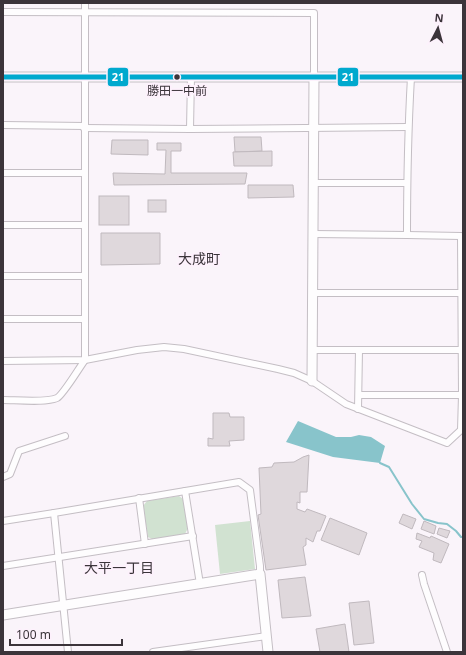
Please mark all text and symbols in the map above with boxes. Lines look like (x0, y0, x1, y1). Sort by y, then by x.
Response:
north arrow (418, 8, 458, 48)
text: N (434, 10, 444, 25)
line badge: 21 (107, 67, 129, 87)
line badge: 21 (337, 67, 359, 87)
text: 21 (112, 69, 124, 84)
text: 21 (342, 69, 354, 84)
marker: 勝田一中前 (172, 72, 182, 82)
place label: 勝田一中前 (147, 82, 207, 99)
district label: 大成町 (178, 249, 220, 268)
district label: 大平一丁目 (84, 558, 154, 577)
scale bar (10, 621, 122, 647)
text: 100 m (16, 626, 51, 643)

